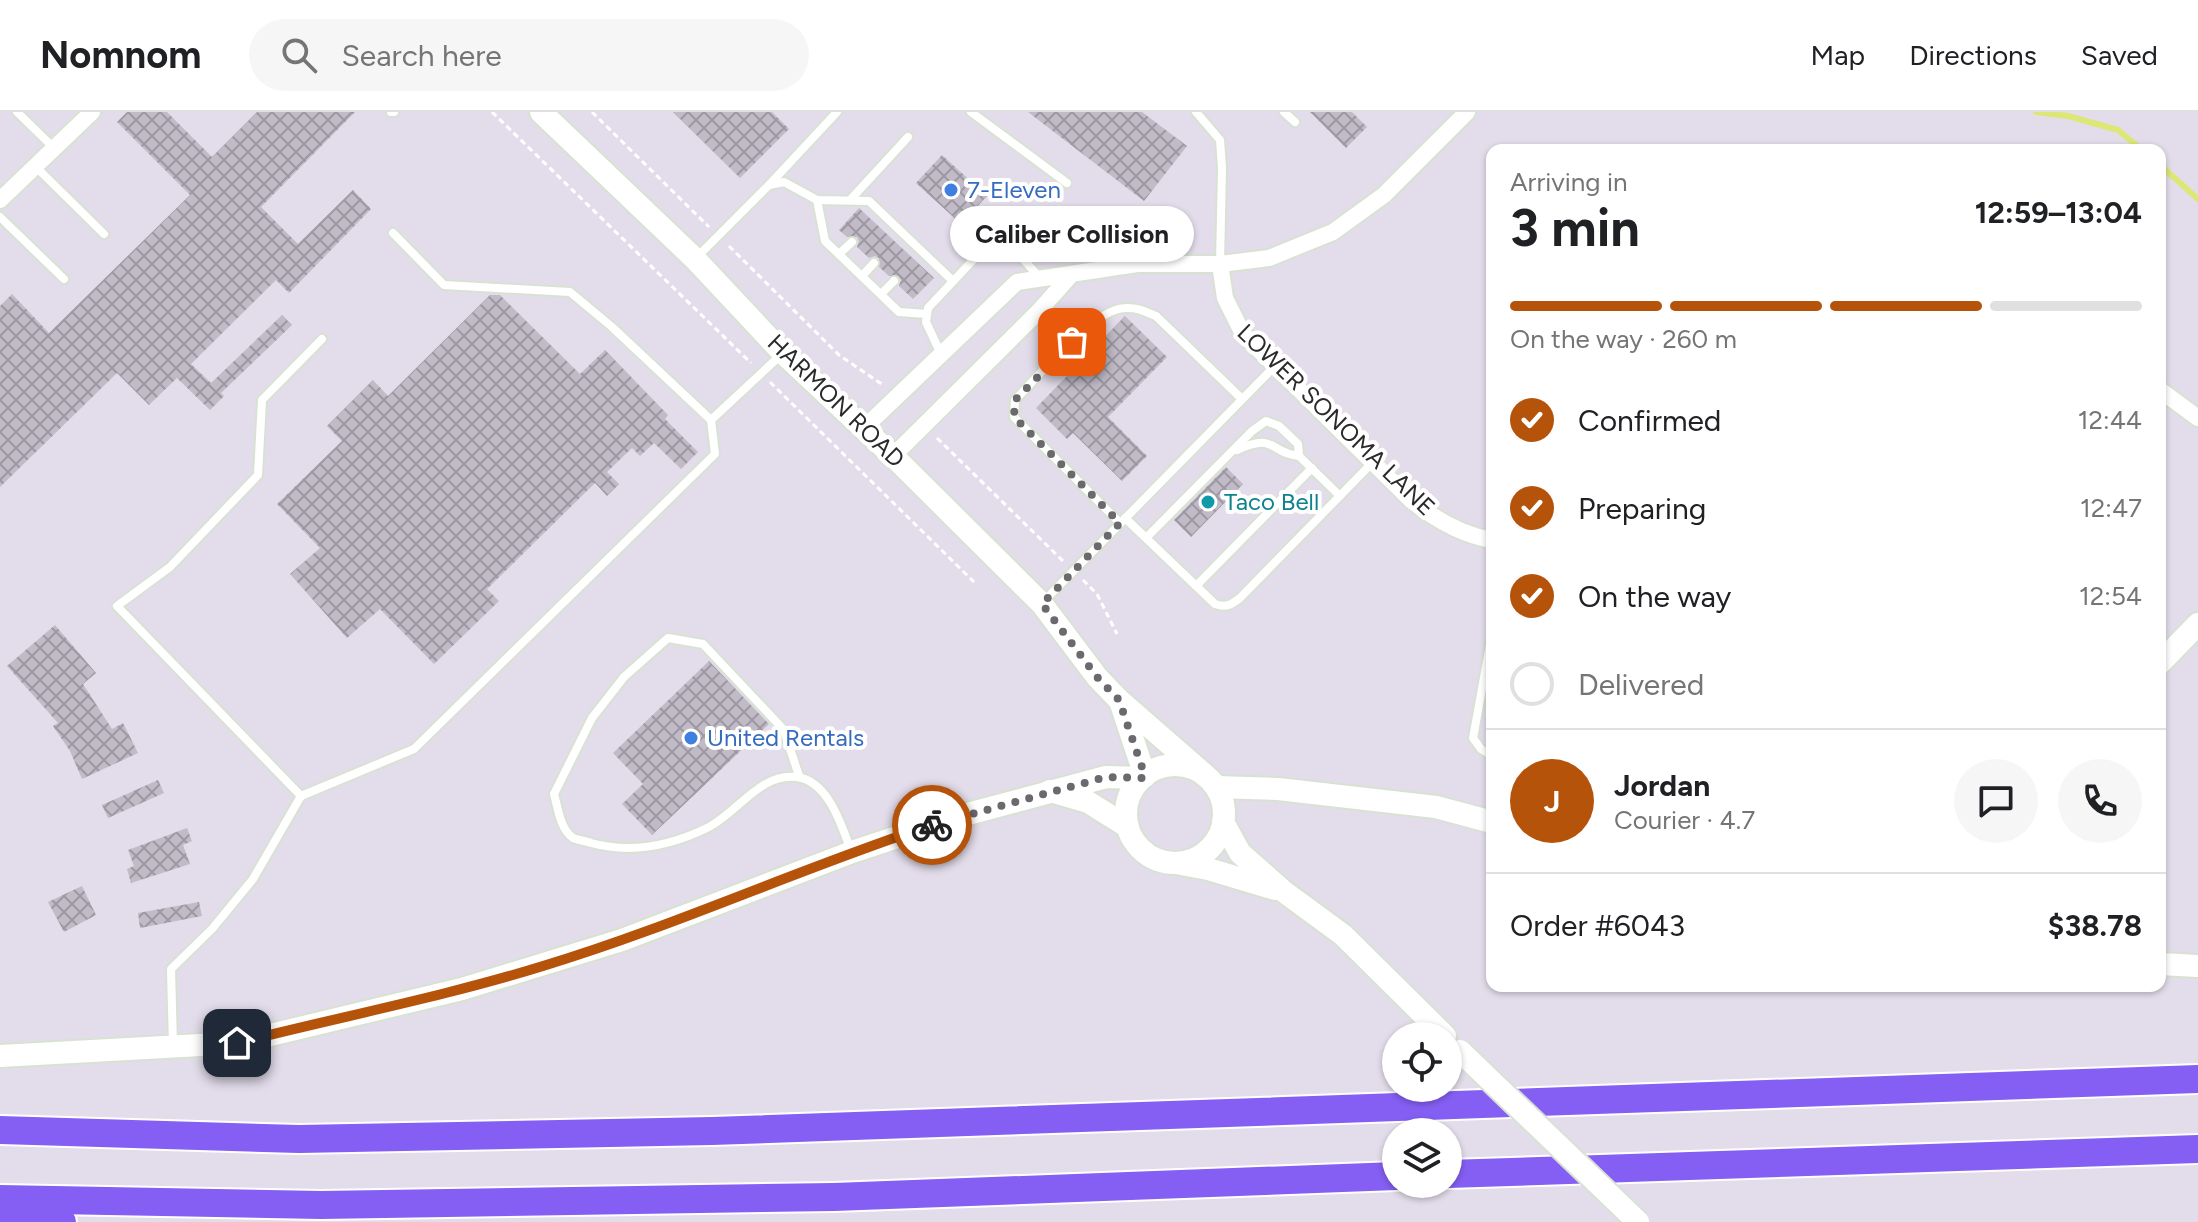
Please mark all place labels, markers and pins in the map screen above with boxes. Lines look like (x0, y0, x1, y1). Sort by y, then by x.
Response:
place label: 7-Eleven (967, 175, 1061, 204)
marker: 7-Eleven (942, 181, 960, 199)
callout: Caliber Collision (950, 206, 1194, 262)
pin (1038, 308, 1106, 376)
place label: Taco Bell (1224, 487, 1319, 516)
marker: Taco Bell (1199, 493, 1217, 511)
place label: United Rentals (707, 723, 864, 752)
marker: United Rentals (682, 729, 700, 747)
pin (203, 1009, 271, 1077)

